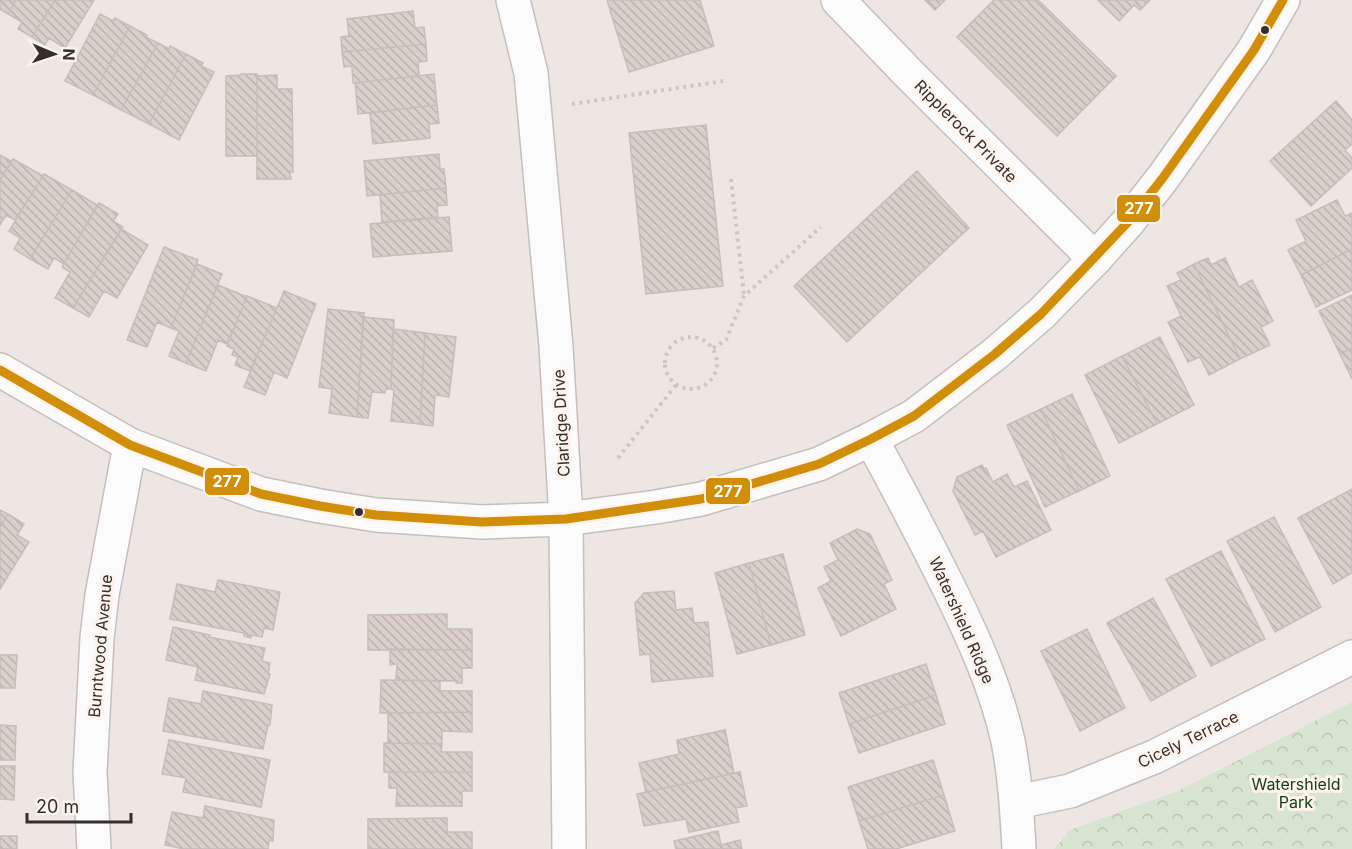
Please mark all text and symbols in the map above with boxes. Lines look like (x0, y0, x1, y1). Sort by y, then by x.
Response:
north arrow (24, 24, 84, 84)
unlabelled marker (1259, 24, 1271, 36)
text: N (59, 48, 79, 61)
street label: Ripplerock Private (910, 75, 1022, 187)
line badge: 277 (1116, 194, 1161, 223)
text: 277 (1125, 198, 1154, 218)
street label: Claridge Drive (548, 369, 574, 477)
line badge: 277 (204, 467, 250, 496)
text: 277 (213, 471, 242, 491)
line badge: 277 (705, 477, 751, 505)
text: 277 (714, 481, 743, 501)
unlabelled marker (353, 506, 365, 518)
street label: Watershield Ridge (925, 553, 999, 687)
street label: Burntwood Avenue (84, 574, 116, 718)
street label: Cicely Terrace (1134, 706, 1242, 772)
park label: Watershield Park (1251, 774, 1341, 812)
scale bar (27, 786, 130, 824)
text: 20 m (36, 796, 79, 817)

